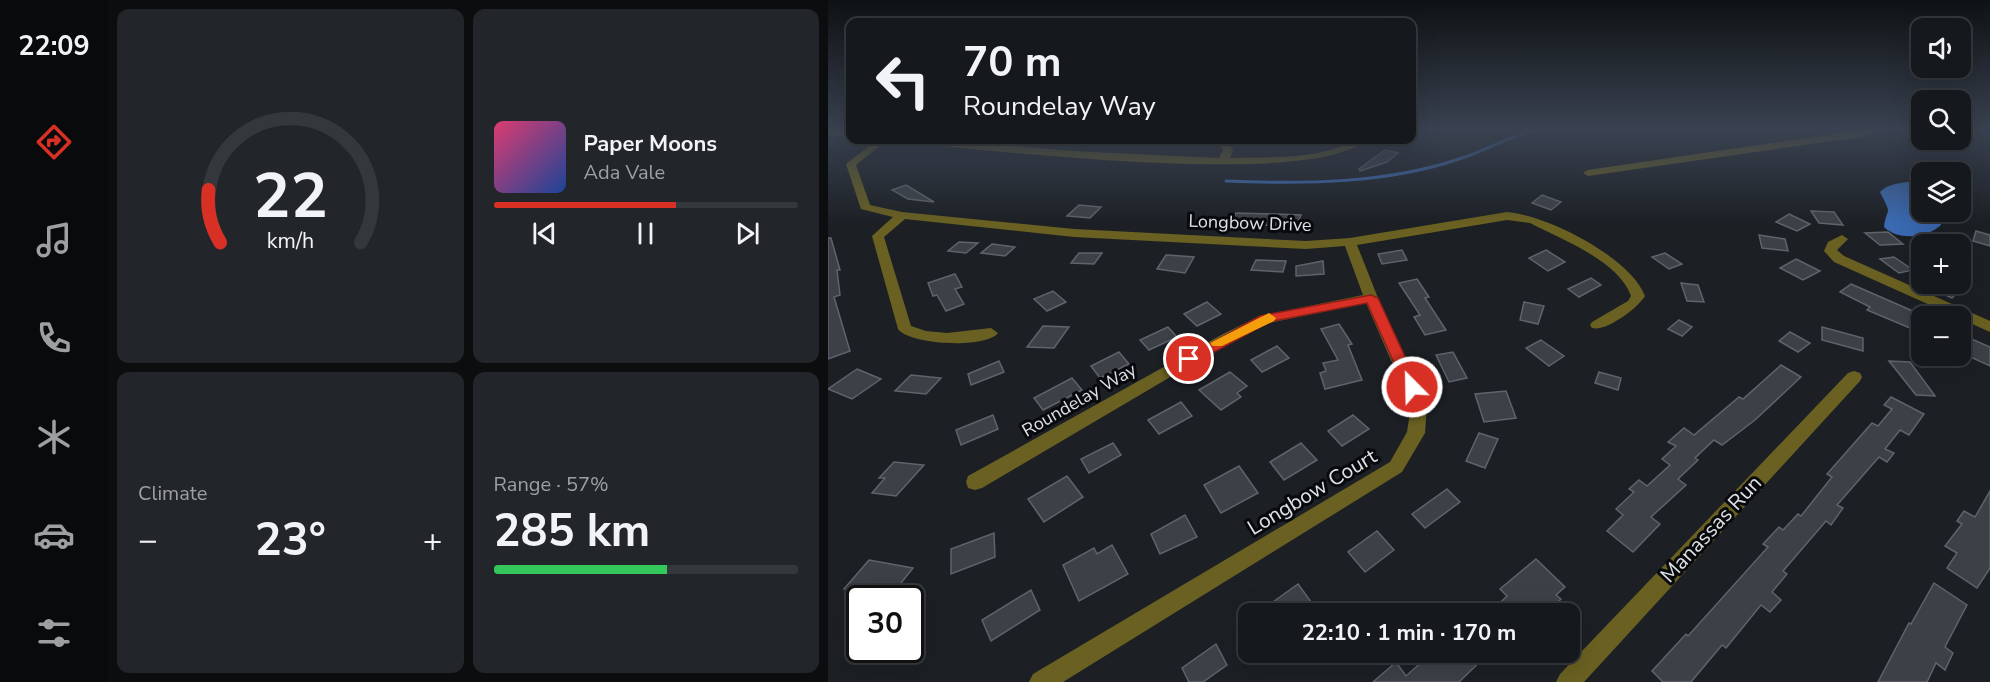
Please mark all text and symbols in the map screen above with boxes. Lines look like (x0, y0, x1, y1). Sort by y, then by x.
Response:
map controls (1911, 18, 1971, 366)
button: sound (1911, 18, 1971, 78)
text: 22:09 (18, 28, 90, 65)
text: 70 m (963, 34, 1062, 91)
icon: left (864, 42, 942, 120)
text: Roundelay Way (963, 88, 1156, 125)
button: search (1911, 90, 1971, 150)
icon: directions (33, 121, 75, 163)
text: Paper Moons (584, 129, 717, 159)
text: 22 (253, 154, 328, 239)
text: Ada Vale (584, 159, 665, 186)
button: layers (1911, 162, 1971, 222)
street label: Longbow Drive (1188, 209, 1312, 237)
icon: previous (528, 217, 561, 250)
icon: pause (629, 217, 662, 250)
icon: next (731, 217, 764, 250)
icon: music (33, 219, 75, 261)
text: km/h (267, 226, 314, 256)
button: + (1911, 234, 1971, 294)
button: − (1911, 306, 1971, 366)
icon: phone (33, 317, 75, 359)
pin (1163, 333, 1214, 384)
icon: arrive (1172, 342, 1205, 375)
position arrow (1380, 355, 1444, 419)
street label: Roundelay Way (1017, 357, 1141, 442)
icon: climate (33, 416, 75, 458)
street label: Longbow Court (1242, 442, 1382, 542)
street label: Manassas Run (1654, 469, 1768, 589)
text: Range · 57% (494, 471, 609, 498)
text: Climate (138, 480, 207, 507)
text: 285 km (494, 501, 650, 562)
text: 23° (255, 510, 326, 571)
icon: car (33, 514, 75, 556)
text: − (138, 518, 158, 563)
text: + (423, 518, 443, 563)
speed limit sign: 30 (846, 585, 924, 663)
icon: filters (33, 612, 75, 654)
text: 22:10 · 1 min · 170 m (1302, 618, 1516, 648)

